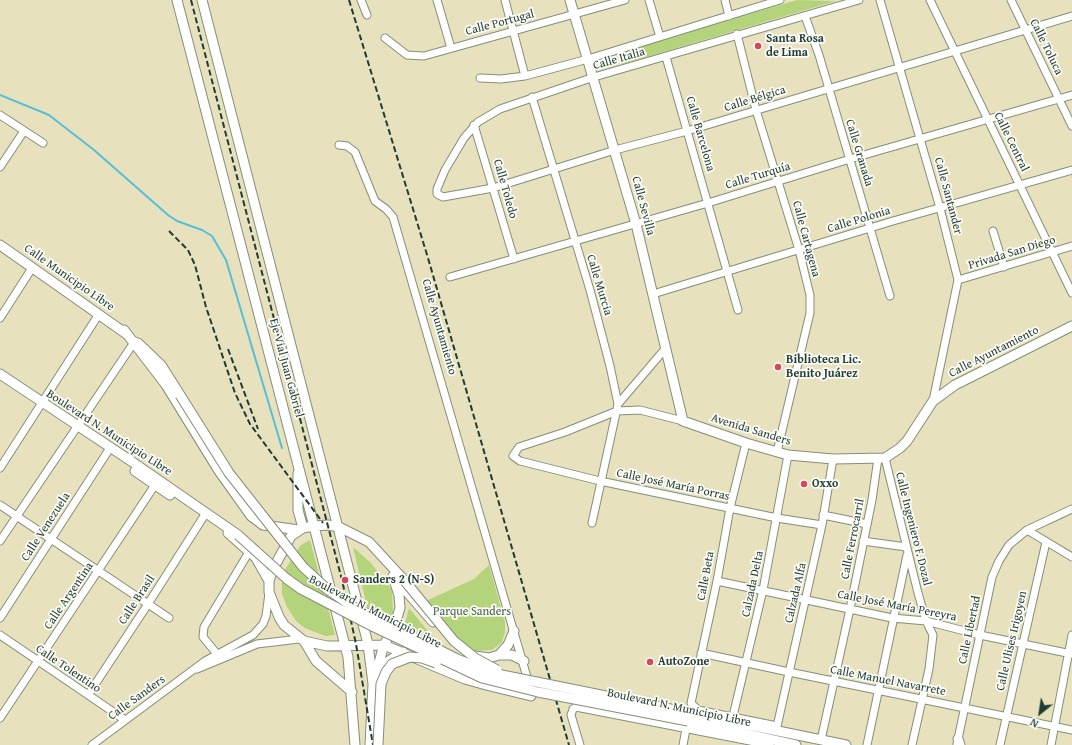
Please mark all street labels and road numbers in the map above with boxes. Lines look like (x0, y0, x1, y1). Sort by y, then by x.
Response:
street label: Calle Portugal (464, 7, 536, 39)
street label: Calle Toluca (1026, 17, 1066, 77)
street label: Calle Italia (591, 45, 647, 73)
street label: Calle Bélgica (723, 83, 787, 115)
street label: Calle Barcelona (682, 95, 718, 173)
street label: Calle Central (990, 110, 1032, 174)
street label: Calle Granada (842, 118, 876, 188)
street label: Calle Santander (931, 156, 965, 236)
street label: Calle Toledo (490, 158, 520, 220)
street label: Calle Turquía (724, 159, 792, 193)
street label: Calle Sevilla (628, 175, 658, 237)
street label: Calle Cartagena (789, 199, 823, 279)
street label: Calle Polonia (826, 204, 892, 236)
street label: Privada San Diego (967, 233, 1057, 273)
street label: Calle Municipio Libre (21, 241, 117, 315)
street label: Calle Murcia (583, 253, 615, 317)
street label: Calle Ayuntamiento (418, 277, 460, 377)
street label: Eje Vial Juan Gabriel (266, 317, 306, 419)
street label: Calle Ayuntamiento (947, 323, 1041, 381)
street label: Boulevard N. Municipio Libre (44, 387, 174, 479)
street label: Avenida Sanders (709, 411, 793, 449)
street label: Calle José María Porras (615, 466, 731, 504)
street label: Calle Ingeniero F. Dozal (892, 471, 934, 587)
street label: Calle Venezuela (19, 490, 73, 564)
street label: Calle Ferrocarril (838, 498, 868, 580)
street label: Calle Beta (694, 550, 718, 602)
street label: Calzada Delta (739, 550, 767, 618)
street label: Calle Argentina (41, 560, 97, 632)
street label: Calzada Alfa (782, 561, 810, 625)
street label: Boulevard N. Municipio Libre (306, 572, 444, 652)
street label: Calle Brasil (116, 573, 158, 627)
street label: Calle José María Pereyra (836, 587, 958, 625)
street label: Calle Ulises Irigoyen (994, 590, 1030, 692)
street label: Calle Libertad (956, 595, 984, 665)
street label: Calle Tolentino (33, 642, 103, 696)
street label: Calle Manuel Navarrete (829, 663, 947, 699)
street label: Calle Sanders (106, 672, 168, 724)
street label: Boulevard N. Municipio Libre (606, 686, 752, 730)

